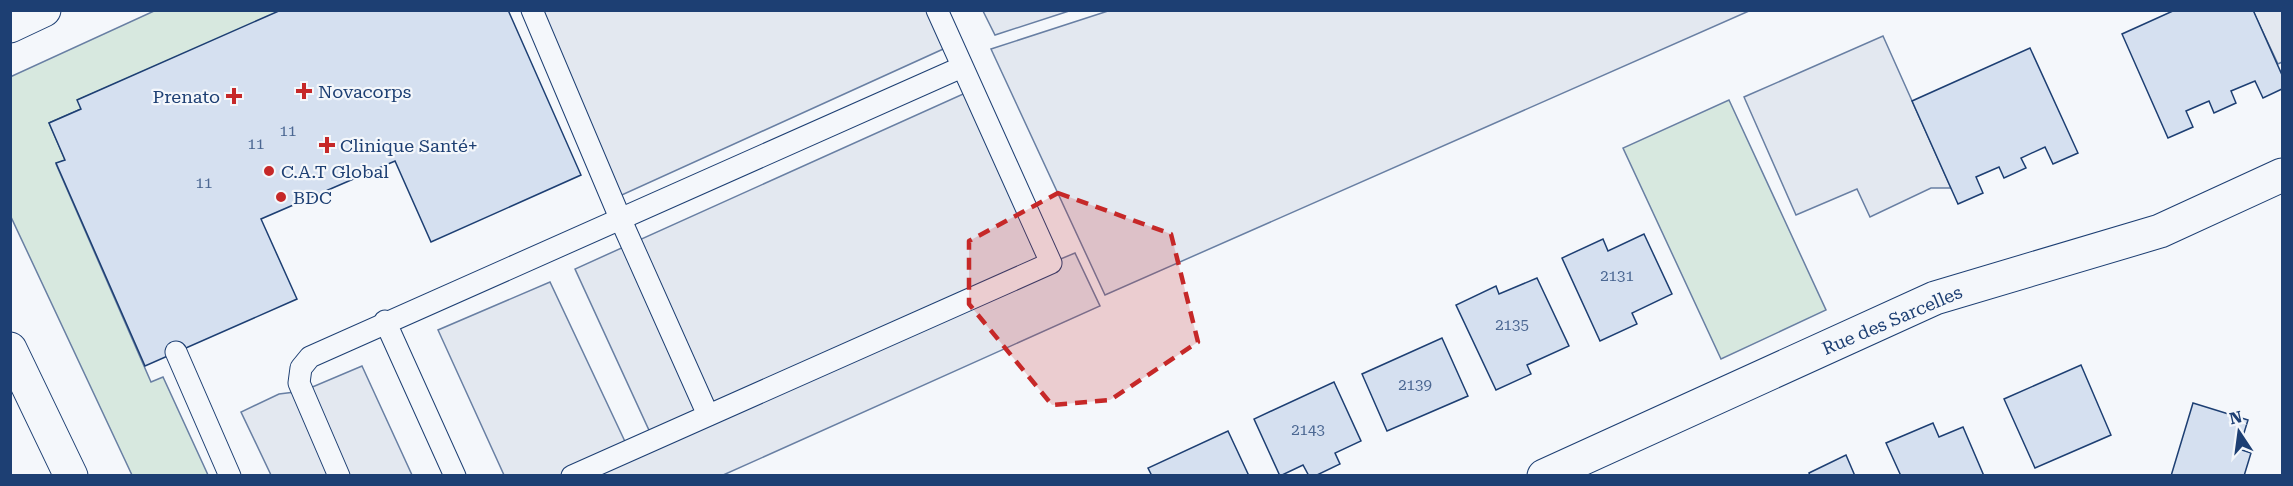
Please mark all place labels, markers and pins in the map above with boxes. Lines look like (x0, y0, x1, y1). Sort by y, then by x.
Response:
place label: Novacorps (318, 81, 411, 102)
marker: Novacorps (295, 82, 313, 100)
place label: Prenato (153, 86, 220, 107)
marker: Prenato (225, 87, 243, 105)
place label: Clinique Santé+ (340, 135, 478, 156)
marker: Clinique Santé+ (318, 136, 336, 154)
place label: C.A.T Global (281, 161, 389, 182)
marker: C.A.T Global (262, 164, 276, 178)
place label: BDC (293, 187, 332, 208)
marker: BDC (274, 190, 288, 204)

